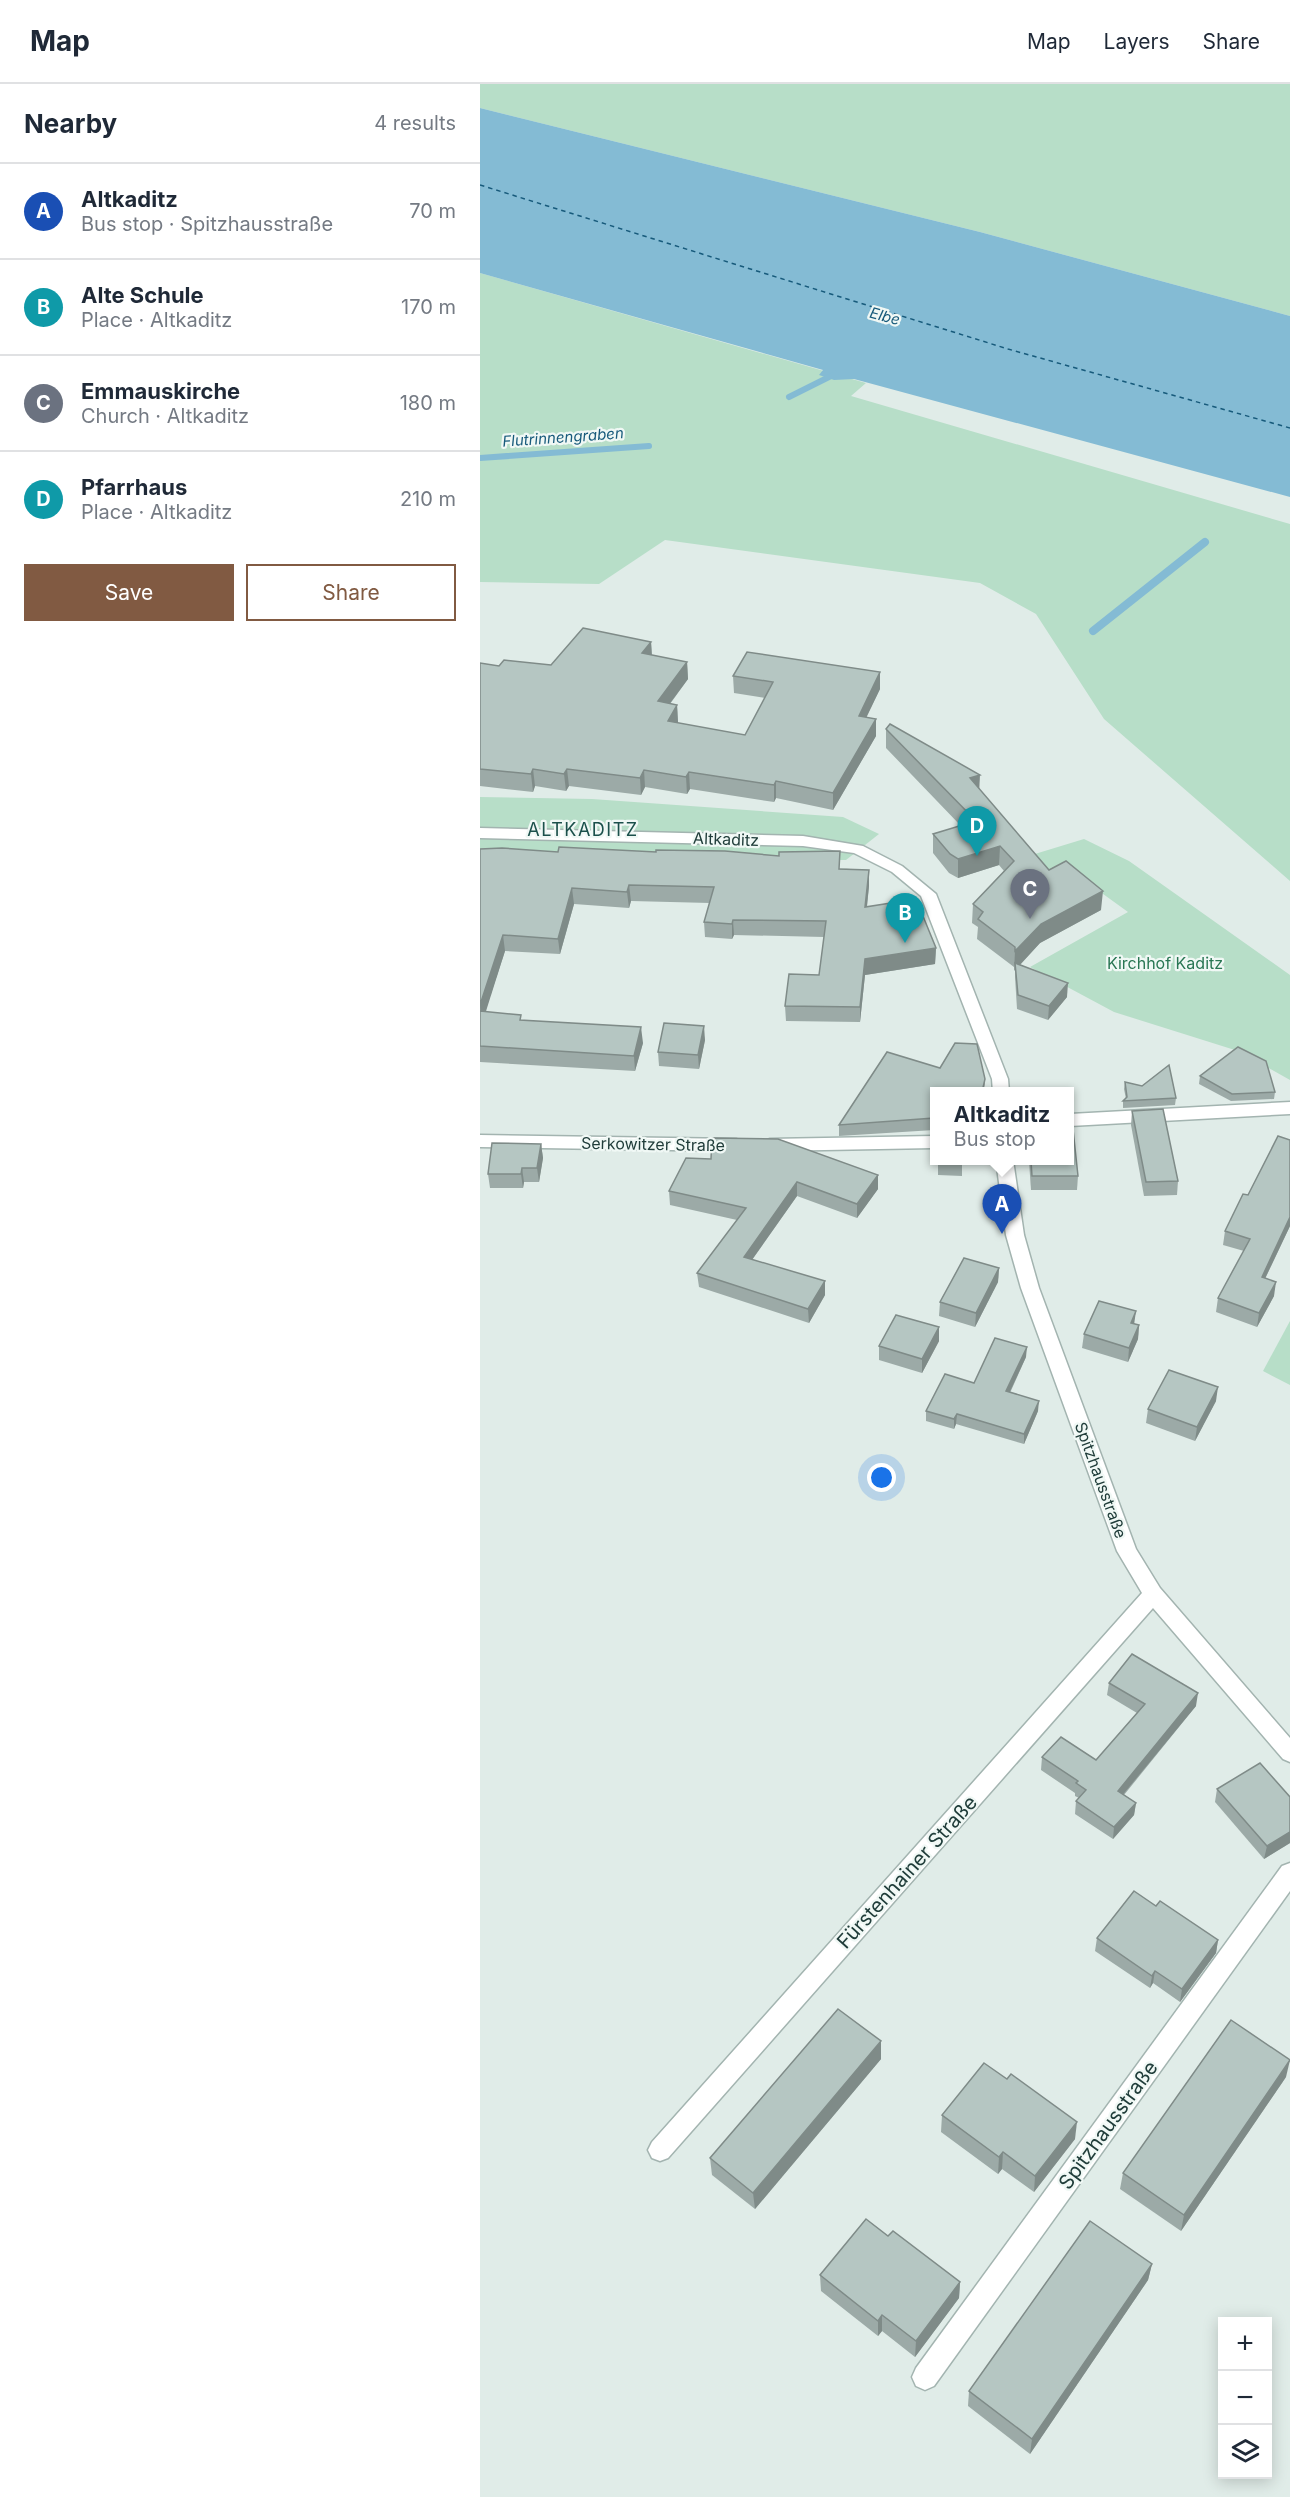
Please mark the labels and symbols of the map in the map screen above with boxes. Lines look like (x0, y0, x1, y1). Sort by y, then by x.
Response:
water label: Elbe (868, 303, 902, 329)
water label: Flutrinnengraben (502, 423, 624, 451)
pin: D (958, 806, 996, 856)
district label: ALTKADITZ (527, 819, 639, 840)
street label: Altkaditz (693, 828, 759, 850)
pin: C (1010, 870, 1050, 919)
pin: B (886, 894, 924, 943)
park label: Kirchhof Kaditz (1107, 953, 1223, 973)
street label: Serkowitzer Straße (581, 1133, 725, 1155)
pin: A (982, 1184, 1022, 1234)
street label: Spitzhausstraße (1071, 1419, 1131, 1541)
your location (867, 1463, 896, 1492)
street label: Fürstenhainer Straße (832, 1791, 982, 1953)
street label: Spitzhausstraße (1053, 2056, 1163, 2194)

